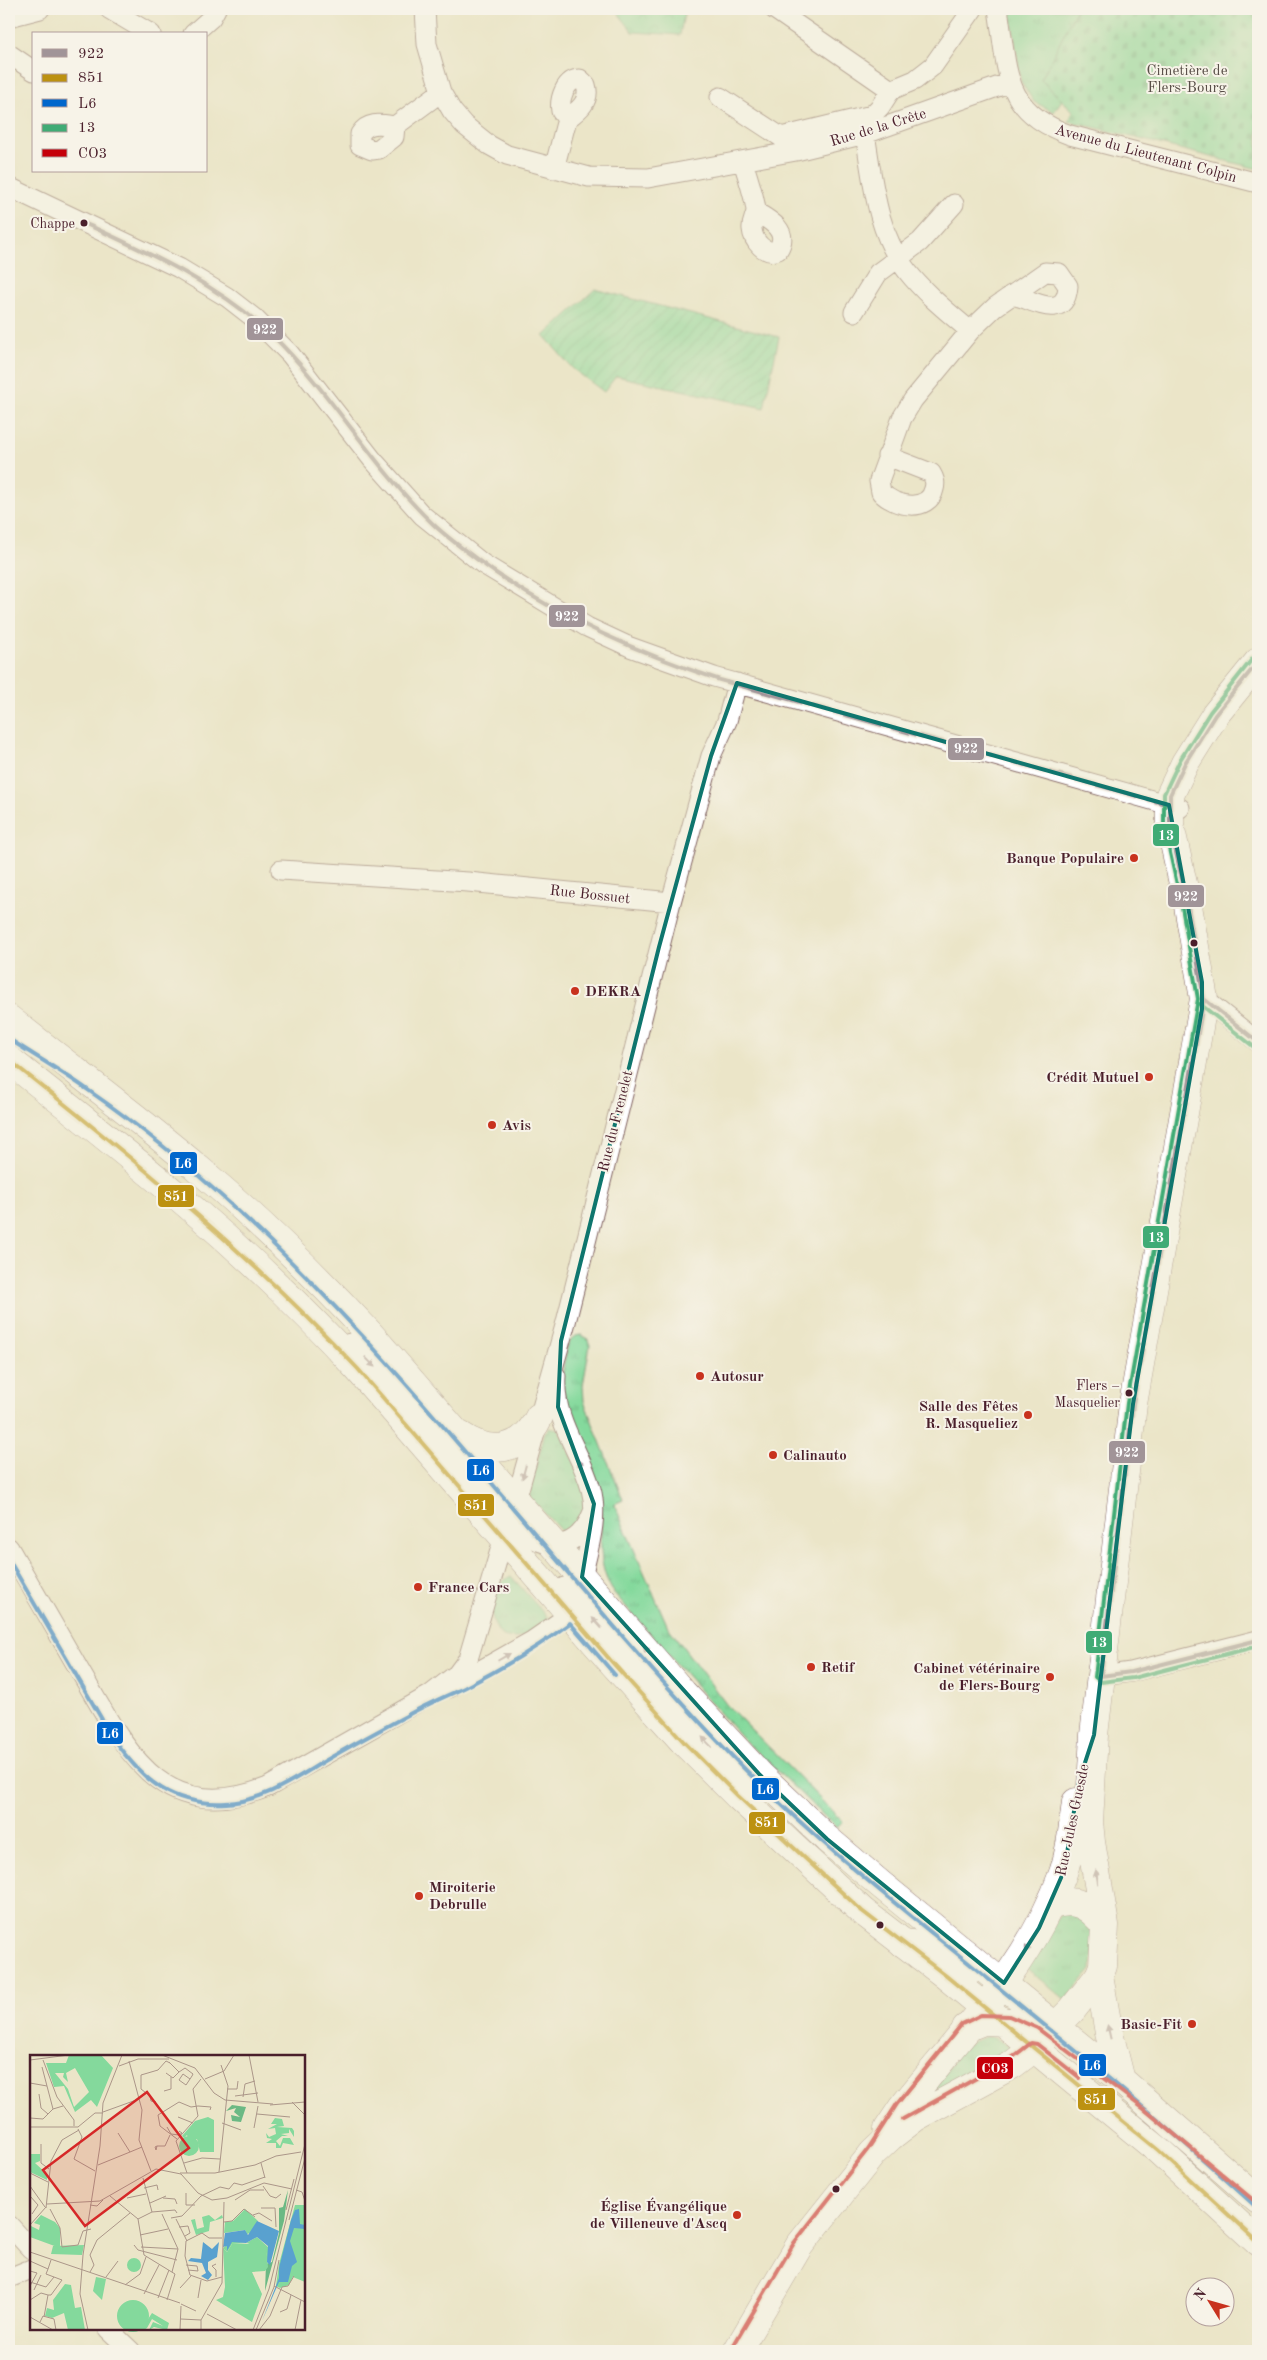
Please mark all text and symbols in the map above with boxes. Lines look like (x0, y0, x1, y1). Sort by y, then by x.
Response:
legend (32, 32, 208, 172)
text: 922 (78, 47, 104, 62)
park label: Cimetière de Flers-Bourg (1146, 64, 1228, 96)
text: 851 (78, 71, 104, 86)
text: L6 (78, 97, 97, 112)
street label: Rue de la Crête (829, 107, 928, 150)
text: 13 (78, 121, 95, 136)
street label: Avenue du Lieutenant Colpin (1053, 123, 1238, 186)
text: CO3 (78, 147, 107, 162)
place label: Chappe (30, 217, 75, 231)
marker: Chappe (79, 218, 89, 228)
line badge: 922 (246, 317, 284, 341)
text: 922 (253, 323, 277, 337)
line badge: 922 (548, 604, 586, 628)
text: 922 (555, 610, 579, 624)
line badge: 922 (947, 737, 985, 761)
text: 922 (954, 742, 978, 756)
line badge: 13 (1152, 823, 1180, 847)
text: 13 (1158, 829, 1174, 843)
place label: Banque Populaire (1006, 852, 1124, 867)
marker: Banque Populaire (1128, 852, 1140, 864)
street label: Rue Bossuet (549, 884, 631, 907)
line badge: 922 (1167, 884, 1205, 908)
text: 922 (1174, 890, 1198, 904)
unlabelled marker (1189, 938, 1199, 948)
marker: DEKRA (569, 985, 581, 997)
place label: DEKRA (585, 985, 641, 1000)
street label: Rue du Frenelet (597, 1069, 636, 1174)
place label: Crédit Mutuel (1046, 1071, 1139, 1086)
marker: Crédit Mutuel (1143, 1071, 1155, 1083)
marker: Avis (486, 1119, 498, 1131)
place label: Avis (502, 1119, 531, 1134)
line badge: L6 (169, 1151, 198, 1175)
text: L6 (174, 1157, 192, 1171)
line badge: 851 (157, 1184, 195, 1208)
text: 851 (164, 1190, 188, 1204)
line badge: 13 (1142, 1225, 1170, 1249)
text: 13 (1148, 1231, 1164, 1245)
one-way arrow (364, 1356, 376, 1368)
marker: Autosur (694, 1370, 706, 1382)
place label: Autosur (710, 1370, 764, 1385)
place label: Flers – Masquelier (1055, 1379, 1120, 1410)
marker: Flers – Masquelier (1124, 1388, 1134, 1398)
place label: Salle des Fêtes R. Masqueliez (919, 1400, 1018, 1432)
marker: Salle des Fêtes R. Masqueliez (1022, 1409, 1034, 1421)
line badge: 922 (1108, 1440, 1146, 1464)
text: 922 (1115, 1446, 1139, 1460)
marker: Calinauto (767, 1449, 779, 1461)
place label: Calinauto (783, 1449, 847, 1464)
line badge: L6 (466, 1458, 495, 1482)
one-way arrow (577, 1459, 585, 1473)
text: L6 (472, 1464, 490, 1478)
one-way arrow (519, 1464, 527, 1479)
line badge: 851 (457, 1493, 495, 1517)
text: 851 (464, 1499, 488, 1513)
marker: France Cars (412, 1581, 424, 1593)
place label: France Cars (428, 1581, 509, 1596)
one-way arrow (591, 1617, 603, 1629)
line badge: 13 (1085, 1630, 1113, 1654)
text: 13 (1091, 1636, 1107, 1650)
one-way arrow (642, 1646, 653, 1659)
one-way arrow (497, 1653, 511, 1662)
marker: Retif (805, 1661, 817, 1673)
place label: Retif (821, 1661, 856, 1676)
place label: Cabinet vétérinaire de Flers-Bourg (913, 1662, 1041, 1694)
marker: Cabinet vétérinaire de Flers-Bourg (1044, 1671, 1056, 1683)
line badge: L6 (96, 1721, 124, 1745)
text: L6 (101, 1727, 119, 1741)
one-way arrow (701, 1737, 713, 1749)
street label: Rue Jules Guesde (1054, 1763, 1093, 1878)
line badge: L6 (751, 1777, 780, 1801)
text: L6 (756, 1783, 774, 1797)
line badge: 851 (748, 1811, 786, 1835)
text: 851 (755, 1816, 779, 1830)
one-way arrow (1092, 1868, 1100, 1884)
place label: Miroiterie Debrulle (429, 1881, 496, 1913)
marker: Miroiterie Debrulle (413, 1890, 425, 1902)
unlabelled marker (875, 1920, 885, 1930)
one-way arrow (1025, 1939, 1034, 1952)
place label: Basic-Fit (1120, 2018, 1183, 2033)
marker: Basic-Fit (1186, 2018, 1198, 2030)
one-way arrow (1105, 2025, 1113, 2040)
line badge: L6 (1078, 2053, 1107, 2077)
inset map (30, 2055, 305, 2330)
line badge: CO3 (976, 2056, 1014, 2080)
text: L6 (1083, 2059, 1101, 2073)
text: CO3 (981, 2062, 1009, 2076)
line badge: 851 (1077, 2087, 1116, 2111)
text: 851 (1084, 2093, 1108, 2107)
unlabelled marker (831, 2184, 841, 2194)
place label: Église Évangélique de Villeneuve d'Ascq (590, 2197, 727, 2232)
marker: Église Évangélique de Villeneuve d'Ascq (731, 2209, 743, 2221)
north arrow (1184, 2278, 1234, 2328)
text: N (1192, 2286, 1209, 2303)

